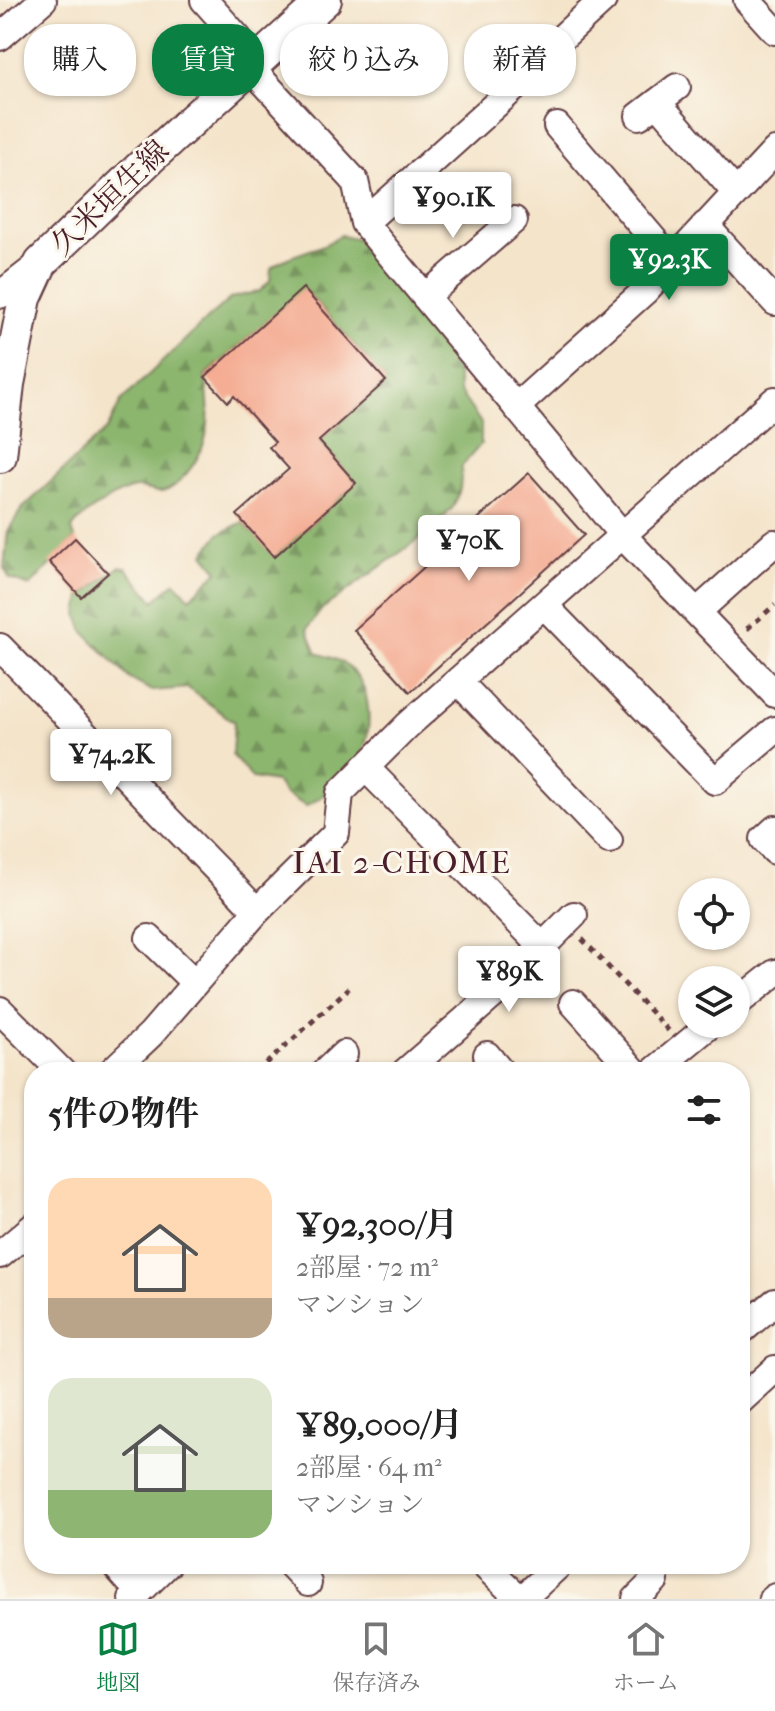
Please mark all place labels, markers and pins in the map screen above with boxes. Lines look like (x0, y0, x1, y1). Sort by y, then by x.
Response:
pin: ¥90.1K (388, 172, 518, 240)
pin: ¥92.3K (604, 234, 734, 302)
pin: ¥70K (422, 515, 516, 583)
pin: ¥74.2K (46, 729, 176, 797)
pin: ¥89K (462, 946, 556, 1014)

